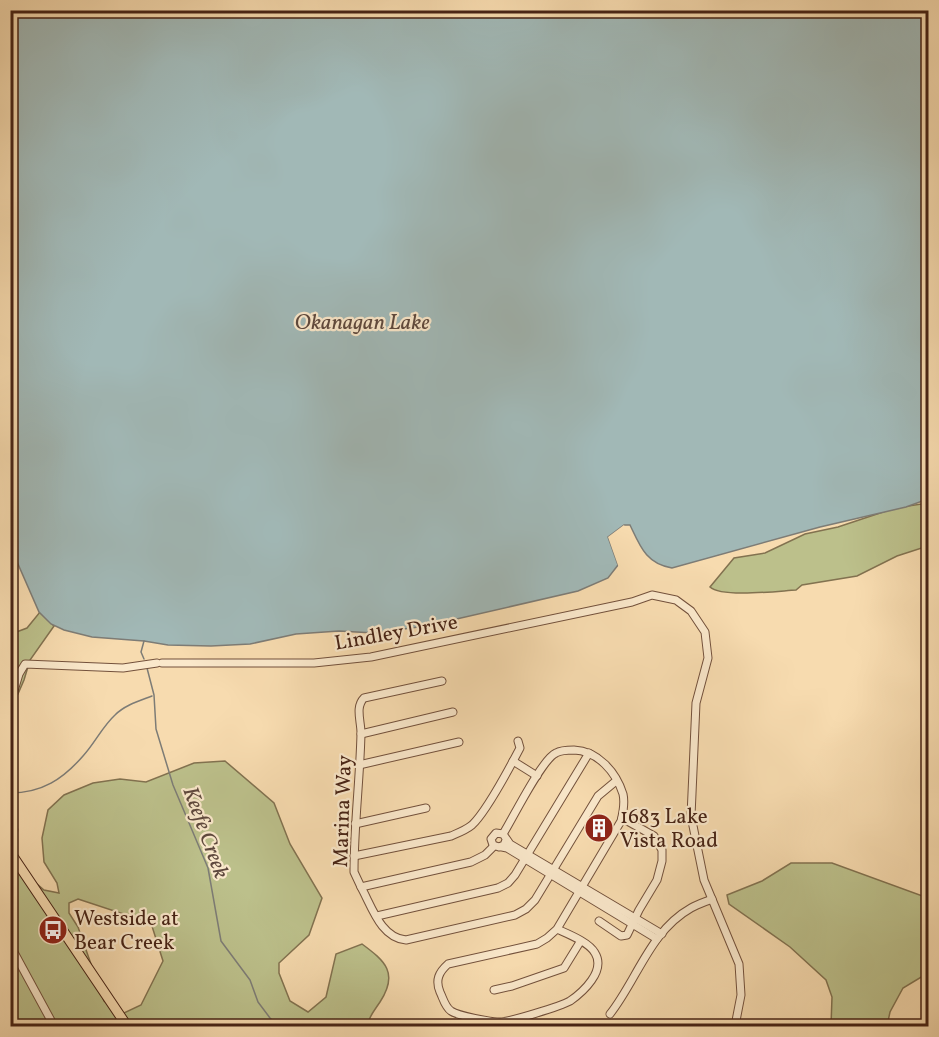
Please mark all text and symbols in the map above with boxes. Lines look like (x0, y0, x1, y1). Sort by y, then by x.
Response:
water label: Okanagan Lake (295, 308, 429, 339)
street label: Lindley Drive (332, 608, 460, 659)
street label: Marina Way (327, 754, 360, 868)
water label: Keefe Creek (174, 782, 236, 883)
place label: 1683 Lake Vista Road (620, 803, 718, 856)
building icon: 1683 Lake Vista Road (583, 812, 615, 844)
place label: Westside at Bear Creek (74, 905, 179, 958)
bus stop icon: Westside at Bear Creek (37, 914, 69, 946)

